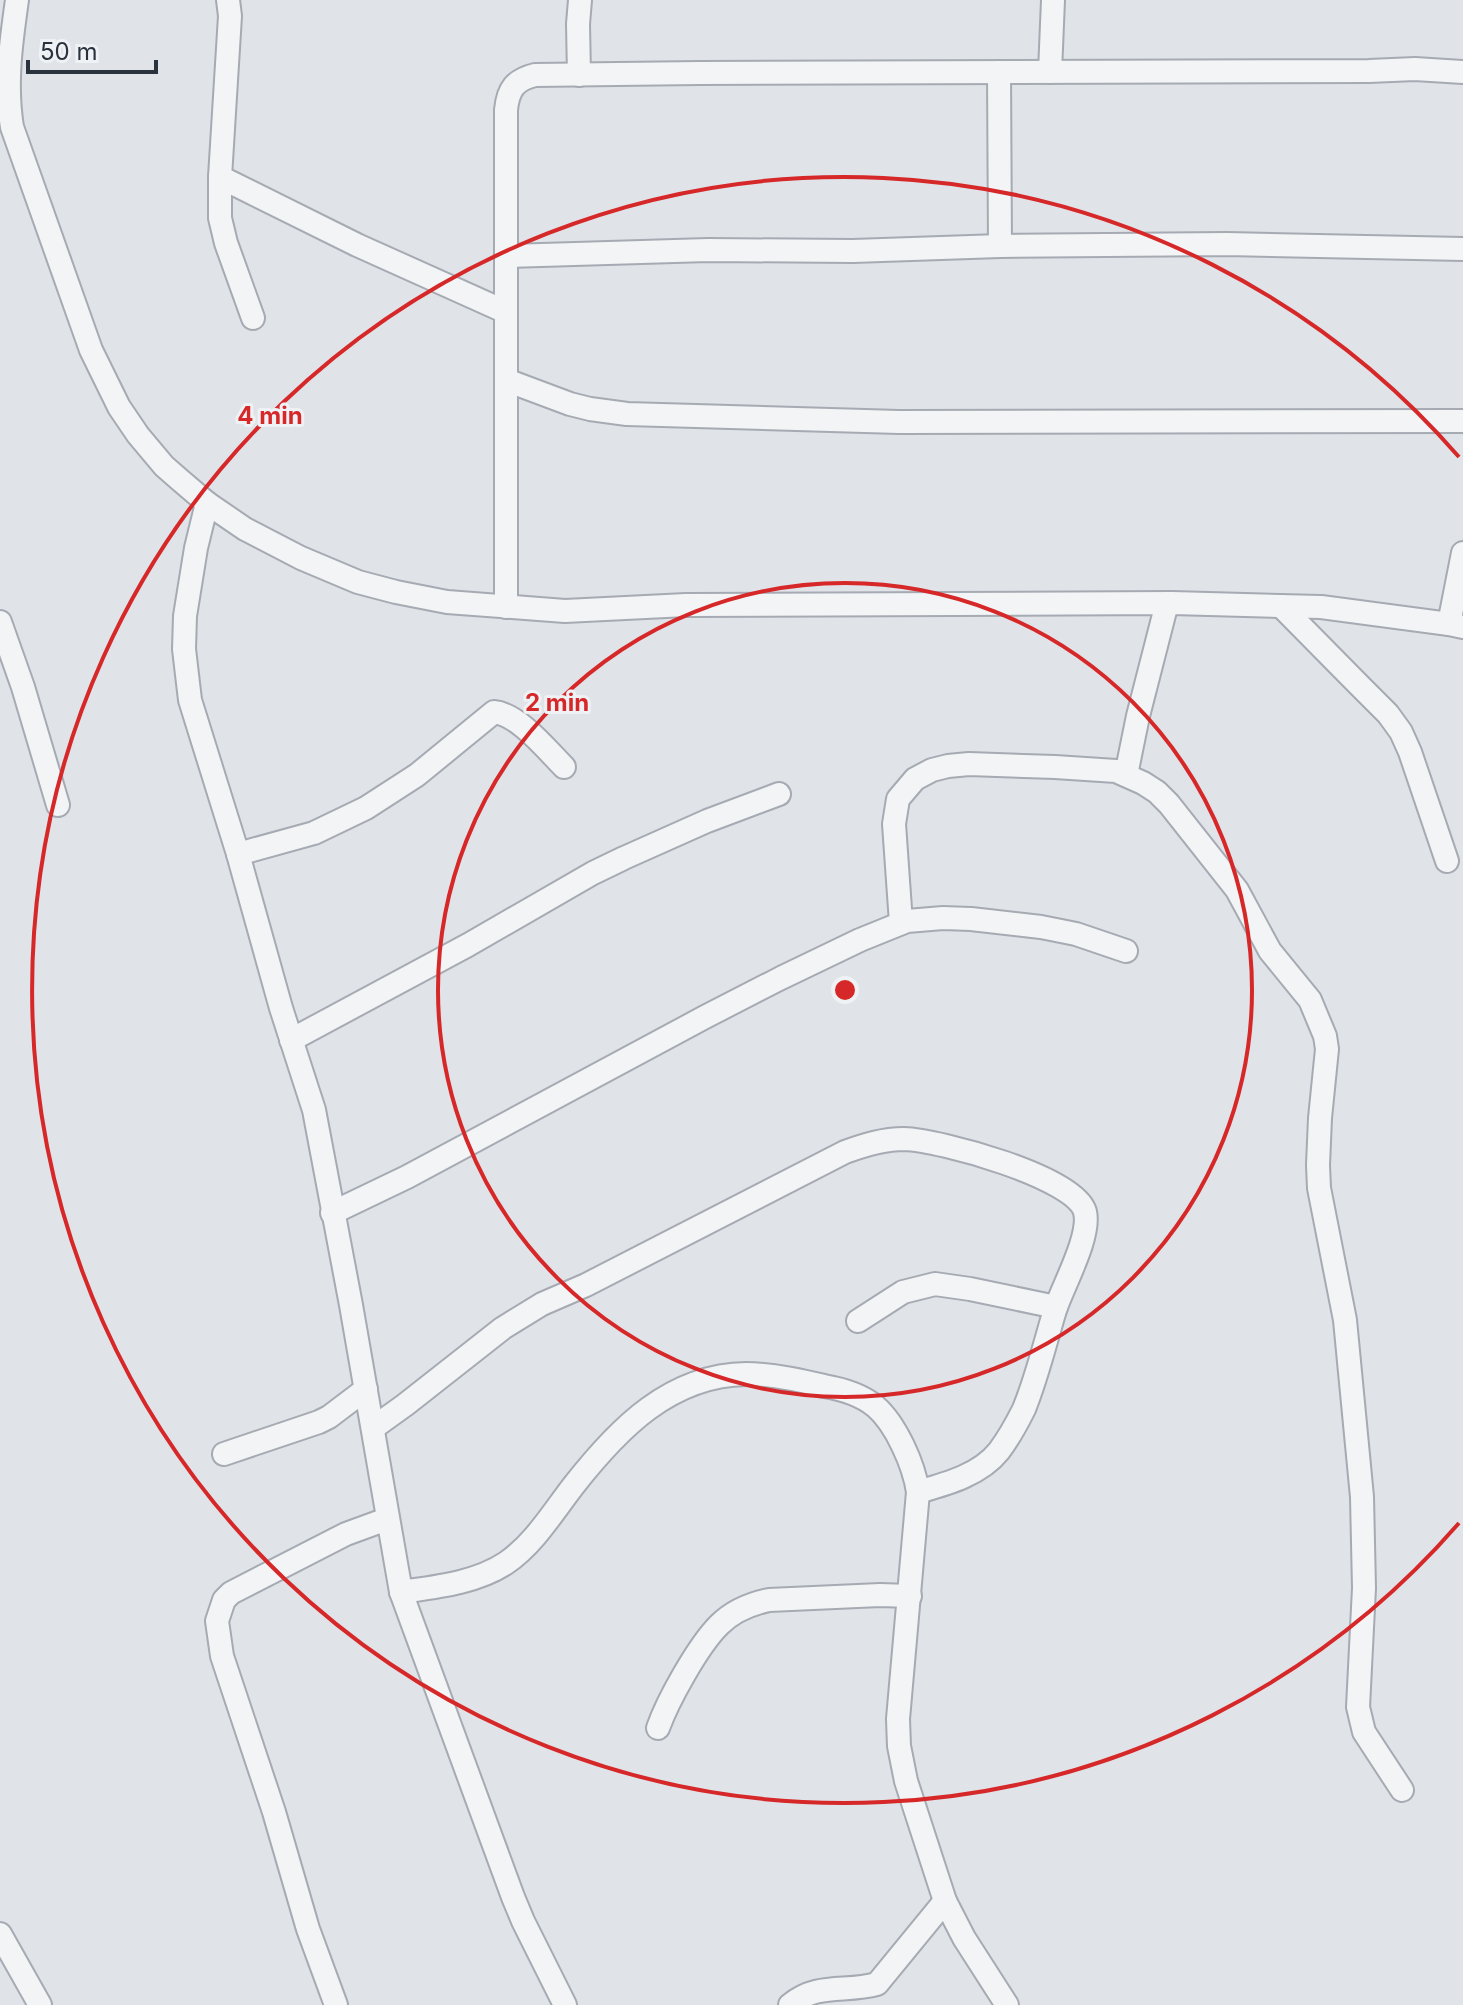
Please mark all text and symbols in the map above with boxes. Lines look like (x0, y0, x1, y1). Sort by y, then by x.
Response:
scale bar (28, 24, 156, 74)
text: 50 m (40, 37, 98, 66)
text: 4 min (237, 401, 303, 430)
text: 2 min (525, 688, 589, 717)
centre of rings (831, 976, 859, 1004)

